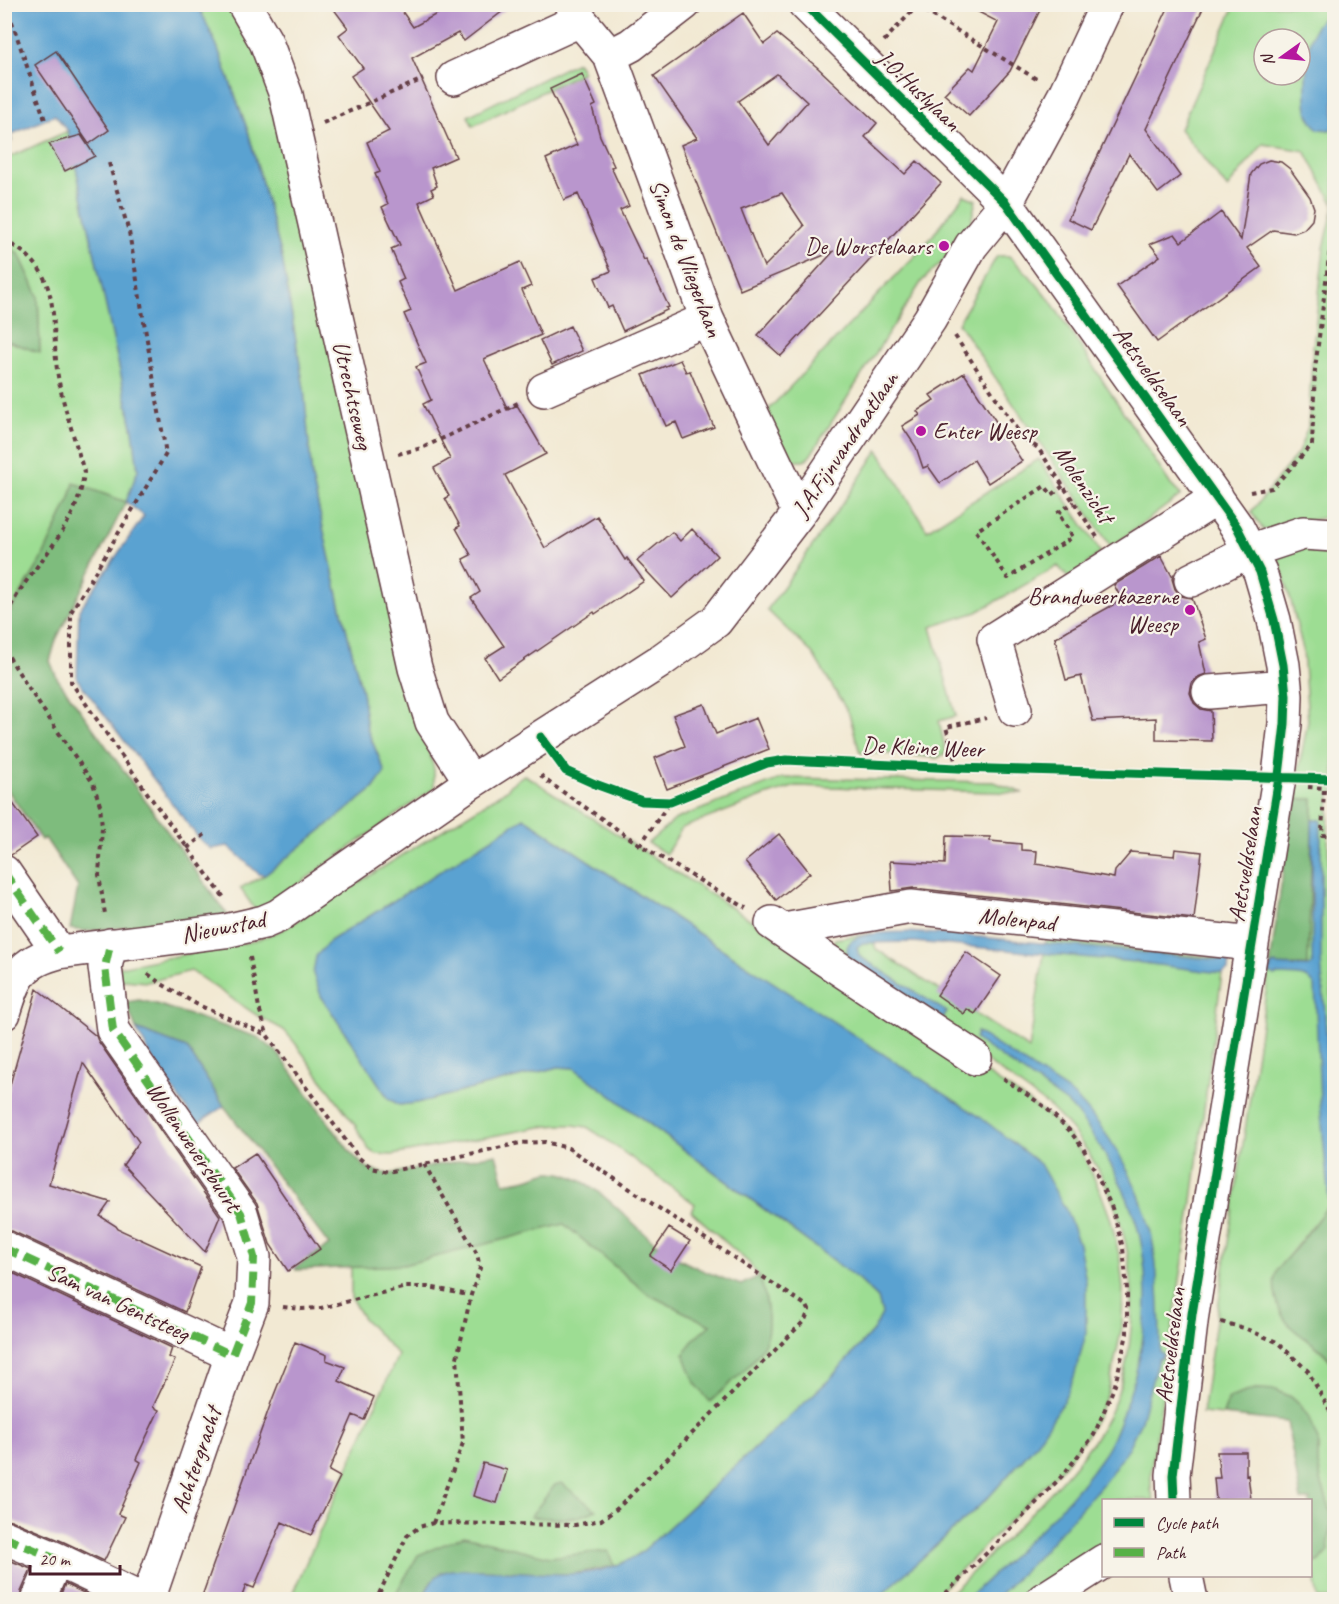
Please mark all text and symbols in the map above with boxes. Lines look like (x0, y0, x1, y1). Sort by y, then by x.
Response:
north arrow (1252, 27, 1312, 87)
street label: J.O.Huslylaan (870, 42, 968, 138)
text: N (1257, 50, 1279, 68)
street label: Simon de Vliegerlaan (642, 175, 730, 341)
place label: De Worstelaars (805, 231, 934, 261)
marker: De Worstelaars (937, 239, 951, 253)
street label: Aetsveldselaan (1107, 320, 1199, 432)
street label: Utrechtseweg (326, 338, 381, 454)
street label: J.A.Fijnvandraatlaan (785, 364, 905, 523)
place label: Enter Weesp (933, 416, 1039, 446)
marker: Enter Weesp (914, 424, 928, 438)
street label: Molenzicht (1047, 439, 1123, 531)
place label: Brandweerkazerne Weesp (1028, 581, 1180, 639)
marker: Brandweerkazerne Weesp (1183, 603, 1197, 617)
street label: De Kleine Weer (862, 730, 987, 764)
street label: Aetsveldselaan (1221, 804, 1269, 924)
street label: Molenpad (977, 900, 1060, 938)
street label: Nieuwstad (179, 904, 271, 950)
street label: Wollenweversbuurt (140, 1076, 250, 1219)
street label: Sam van Gentsteeg (42, 1256, 196, 1349)
street label: Aetsveldselaan (1148, 1285, 1192, 1404)
street label: Achtergracht (164, 1400, 229, 1517)
legend (1102, 1499, 1312, 1577)
text: Cycle path (1156, 1512, 1219, 1534)
scale bar (30, 1538, 120, 1576)
text: Path (1156, 1542, 1186, 1564)
text: 20 m (39, 1548, 72, 1570)

